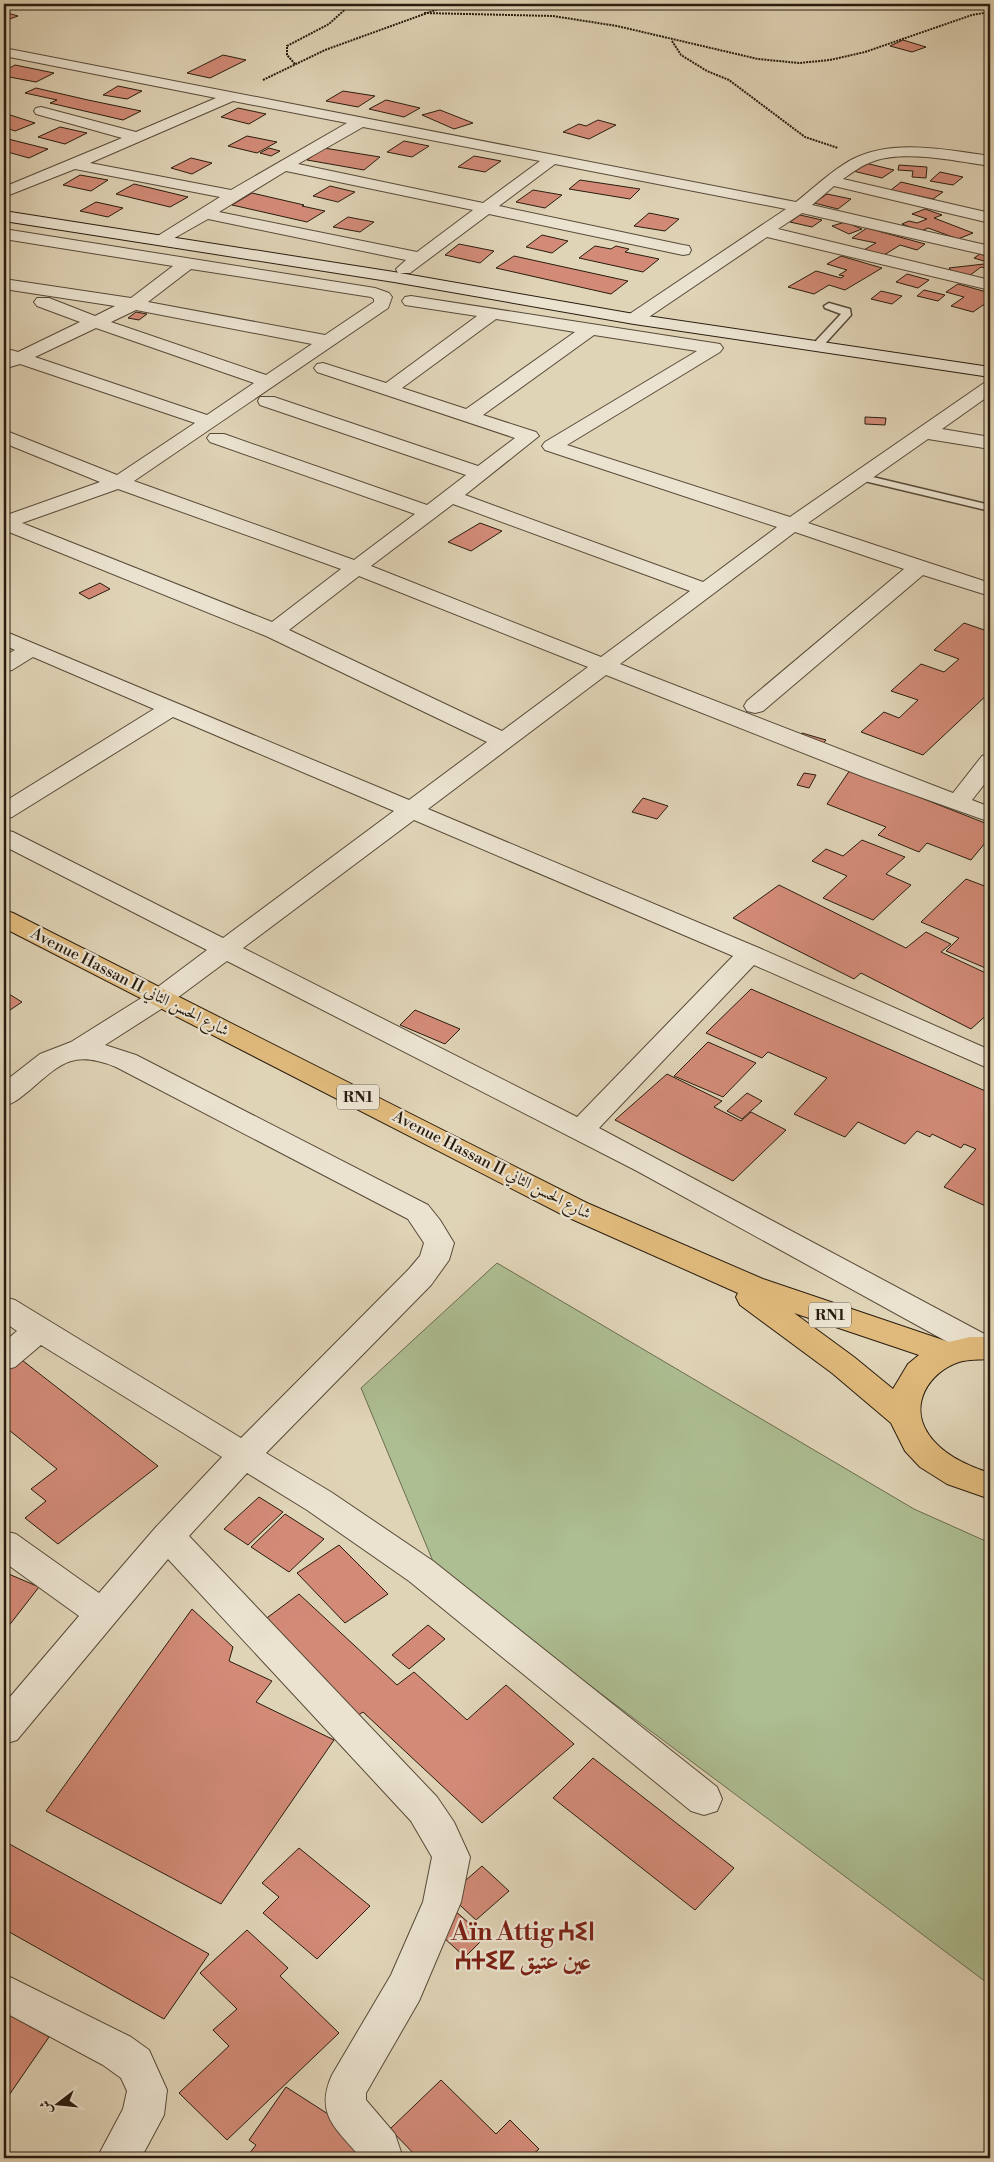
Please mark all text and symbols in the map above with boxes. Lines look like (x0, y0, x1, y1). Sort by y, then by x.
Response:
street label: Avenue Hassan II شارع الحسن الثاني (25, 923, 232, 1043)
road number: RN1 (337, 1084, 379, 1110)
street label: Avenue Hassan II شارع الحسن الثاني (387, 1106, 594, 1226)
road number: RN1 (809, 1302, 851, 1328)
district label: Aïn Attig ⵄⵉⵏ ⵄⵜⵉⵇ عين عتيق (450, 1917, 595, 1977)
north arrow (32, 2080, 82, 2130)
text: ش (36, 2098, 57, 2116)

